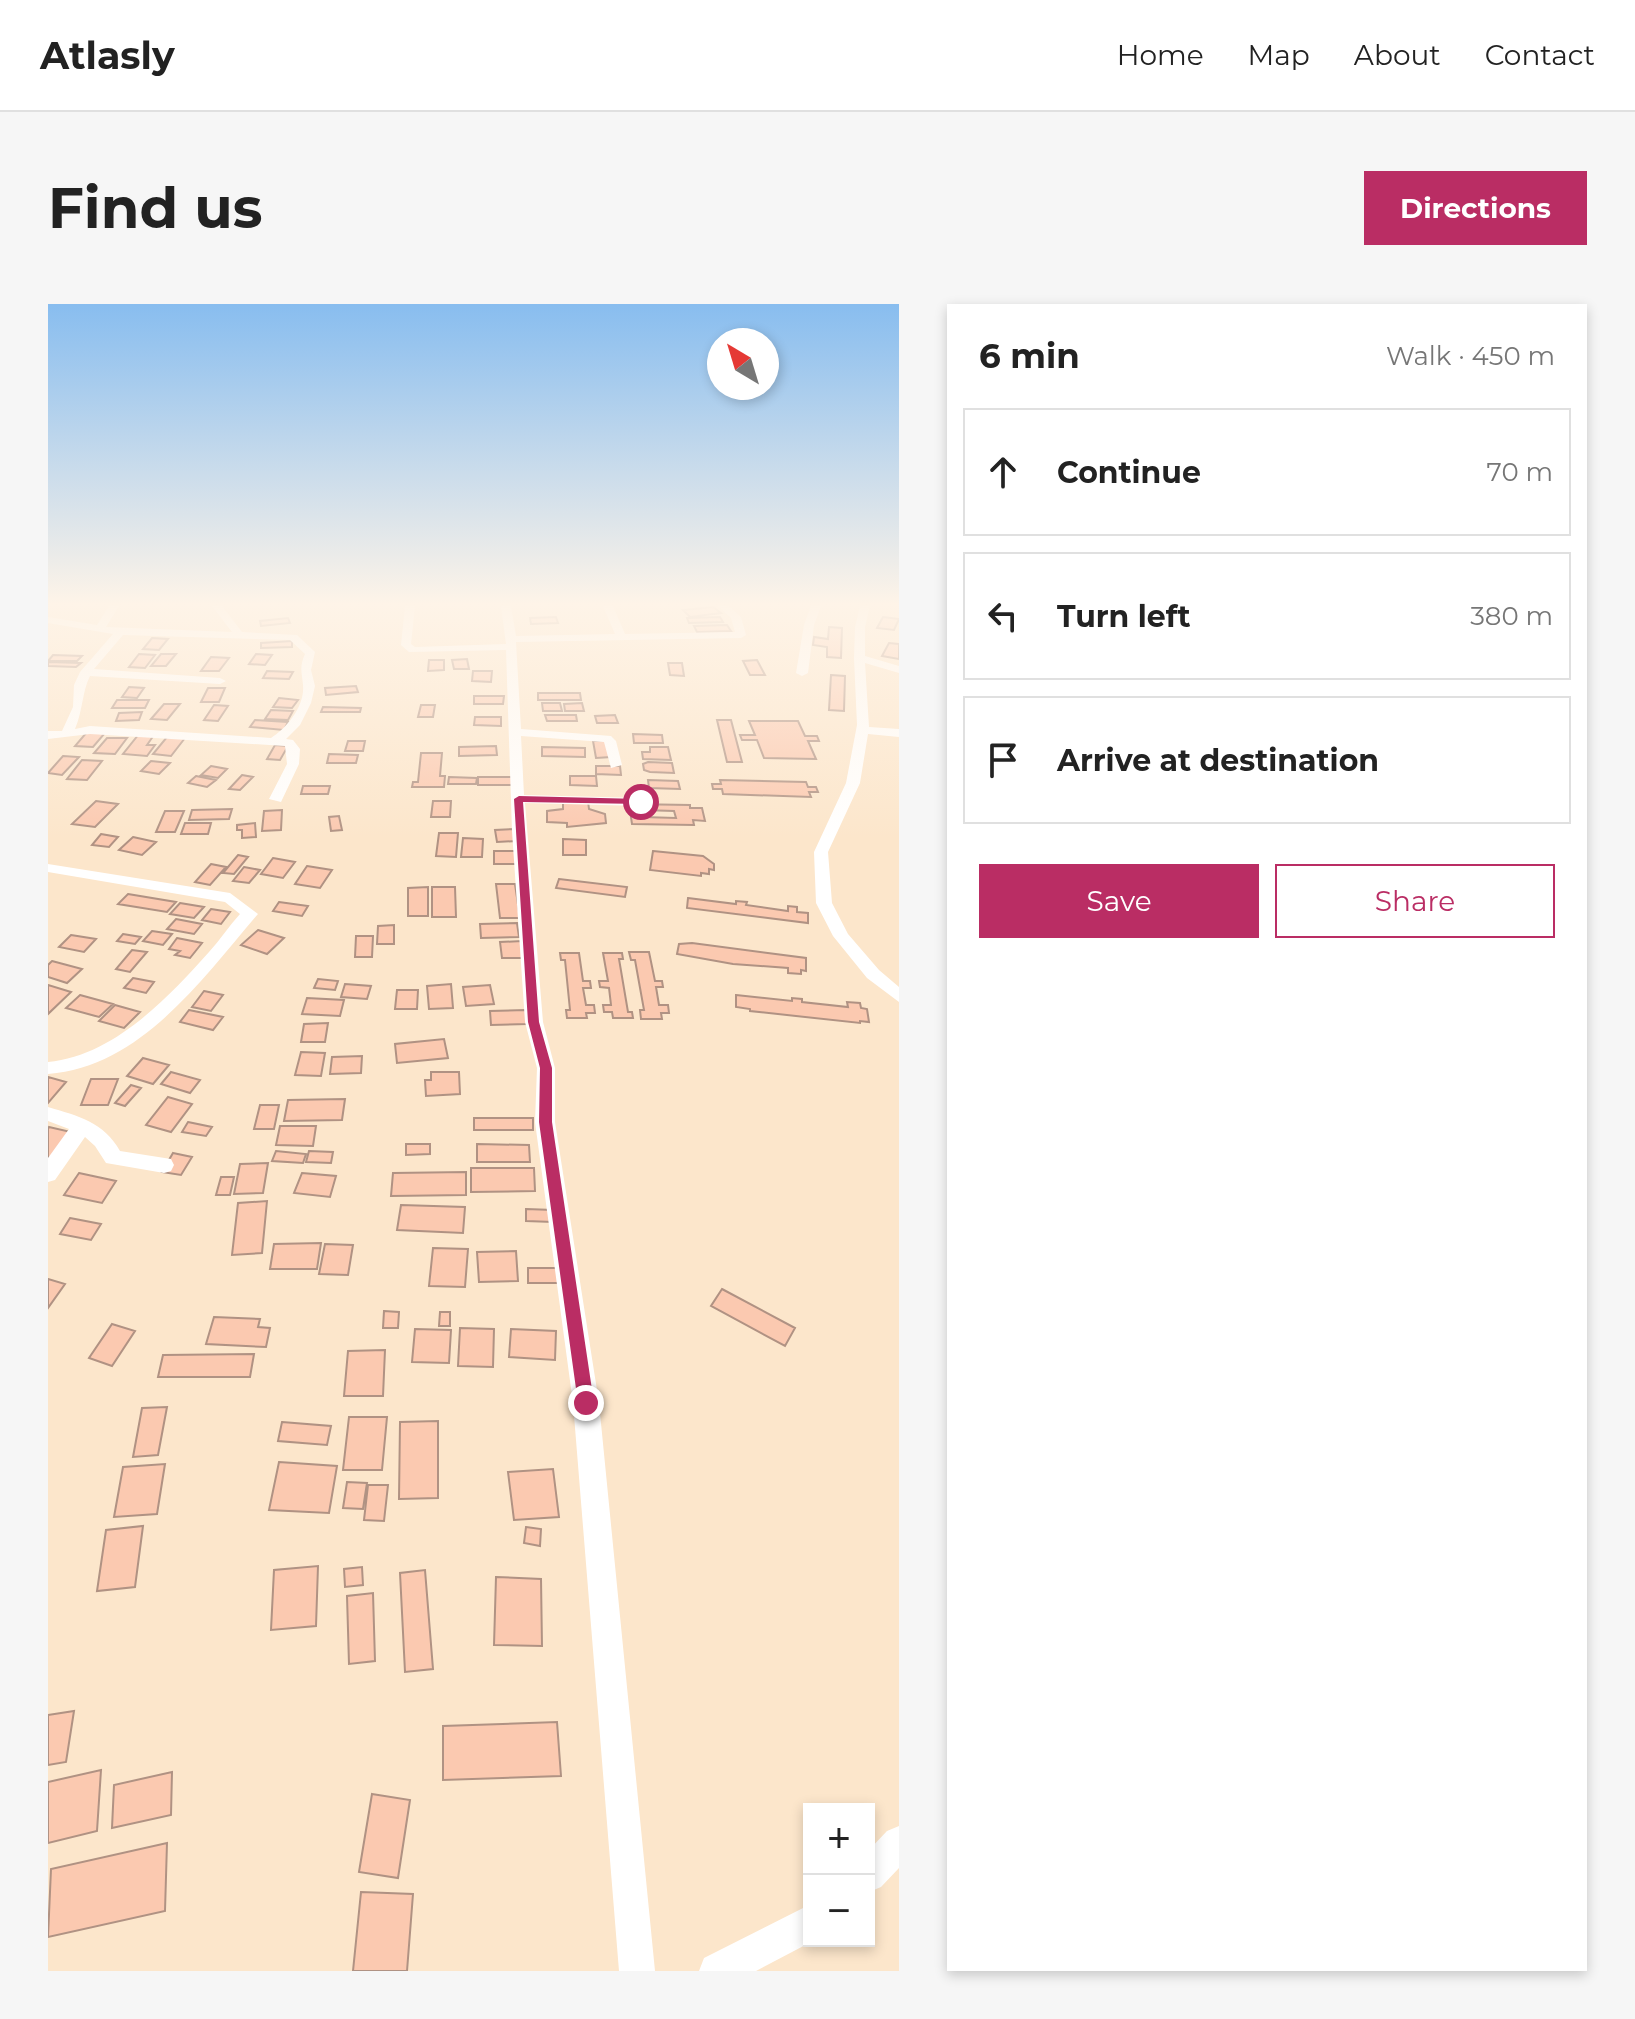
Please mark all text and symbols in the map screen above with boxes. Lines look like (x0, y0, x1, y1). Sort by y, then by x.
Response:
text: Atlasly (40, 32, 175, 79)
text: Home (1117, 38, 1204, 72)
text: Map (1248, 38, 1310, 72)
text: About (1354, 38, 1441, 72)
text: Contact (1485, 38, 1595, 72)
button: Directions (1364, 171, 1587, 245)
text: Find us (48, 174, 262, 242)
north arrow (707, 328, 779, 400)
text: 6 min (979, 335, 1080, 377)
text: Walk · 450 m (1386, 340, 1555, 372)
icon: ahead (981, 450, 1025, 494)
text: Continue (1057, 454, 1201, 491)
text: 70 m (1487, 456, 1553, 488)
icon: left (981, 594, 1025, 638)
text: Turn left (1057, 598, 1190, 635)
text: 380 m (1470, 600, 1553, 632)
icon: arrive (981, 738, 1025, 782)
text: Arrive at destination (1057, 742, 1379, 779)
route start (623, 784, 659, 820)
button: Save (979, 864, 1259, 938)
button: Share (1275, 864, 1555, 938)
route end (568, 1385, 604, 1421)
map controls (803, 1803, 875, 1947)
button: + (803, 1803, 875, 1875)
button: − (803, 1875, 875, 1947)

